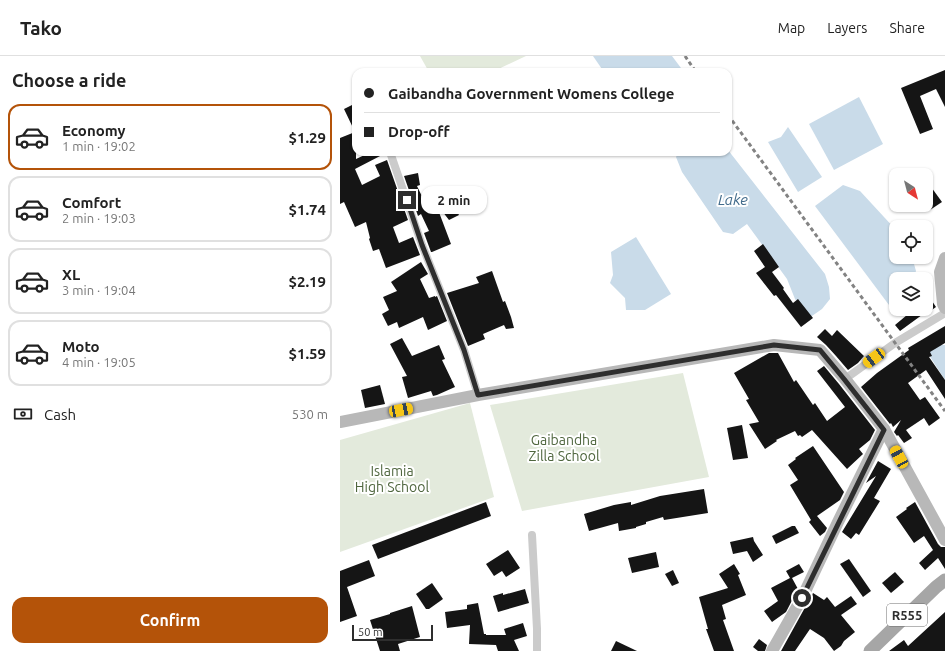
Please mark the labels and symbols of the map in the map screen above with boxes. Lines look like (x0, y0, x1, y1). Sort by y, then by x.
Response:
north arrow (889, 168, 933, 212)
callout: 2 min (421, 186, 487, 214)
route end (398, 191, 416, 209)
water label: Lake (718, 191, 748, 208)
car (861, 346, 887, 370)
car (388, 402, 414, 418)
park label: Gaibandha Zilla School (528, 432, 600, 464)
car (888, 444, 910, 470)
park label: Islamia High School (355, 463, 429, 495)
route start (793, 589, 811, 607)
road number: R555 (887, 604, 927, 626)
scale bar (352, 623, 433, 642)

